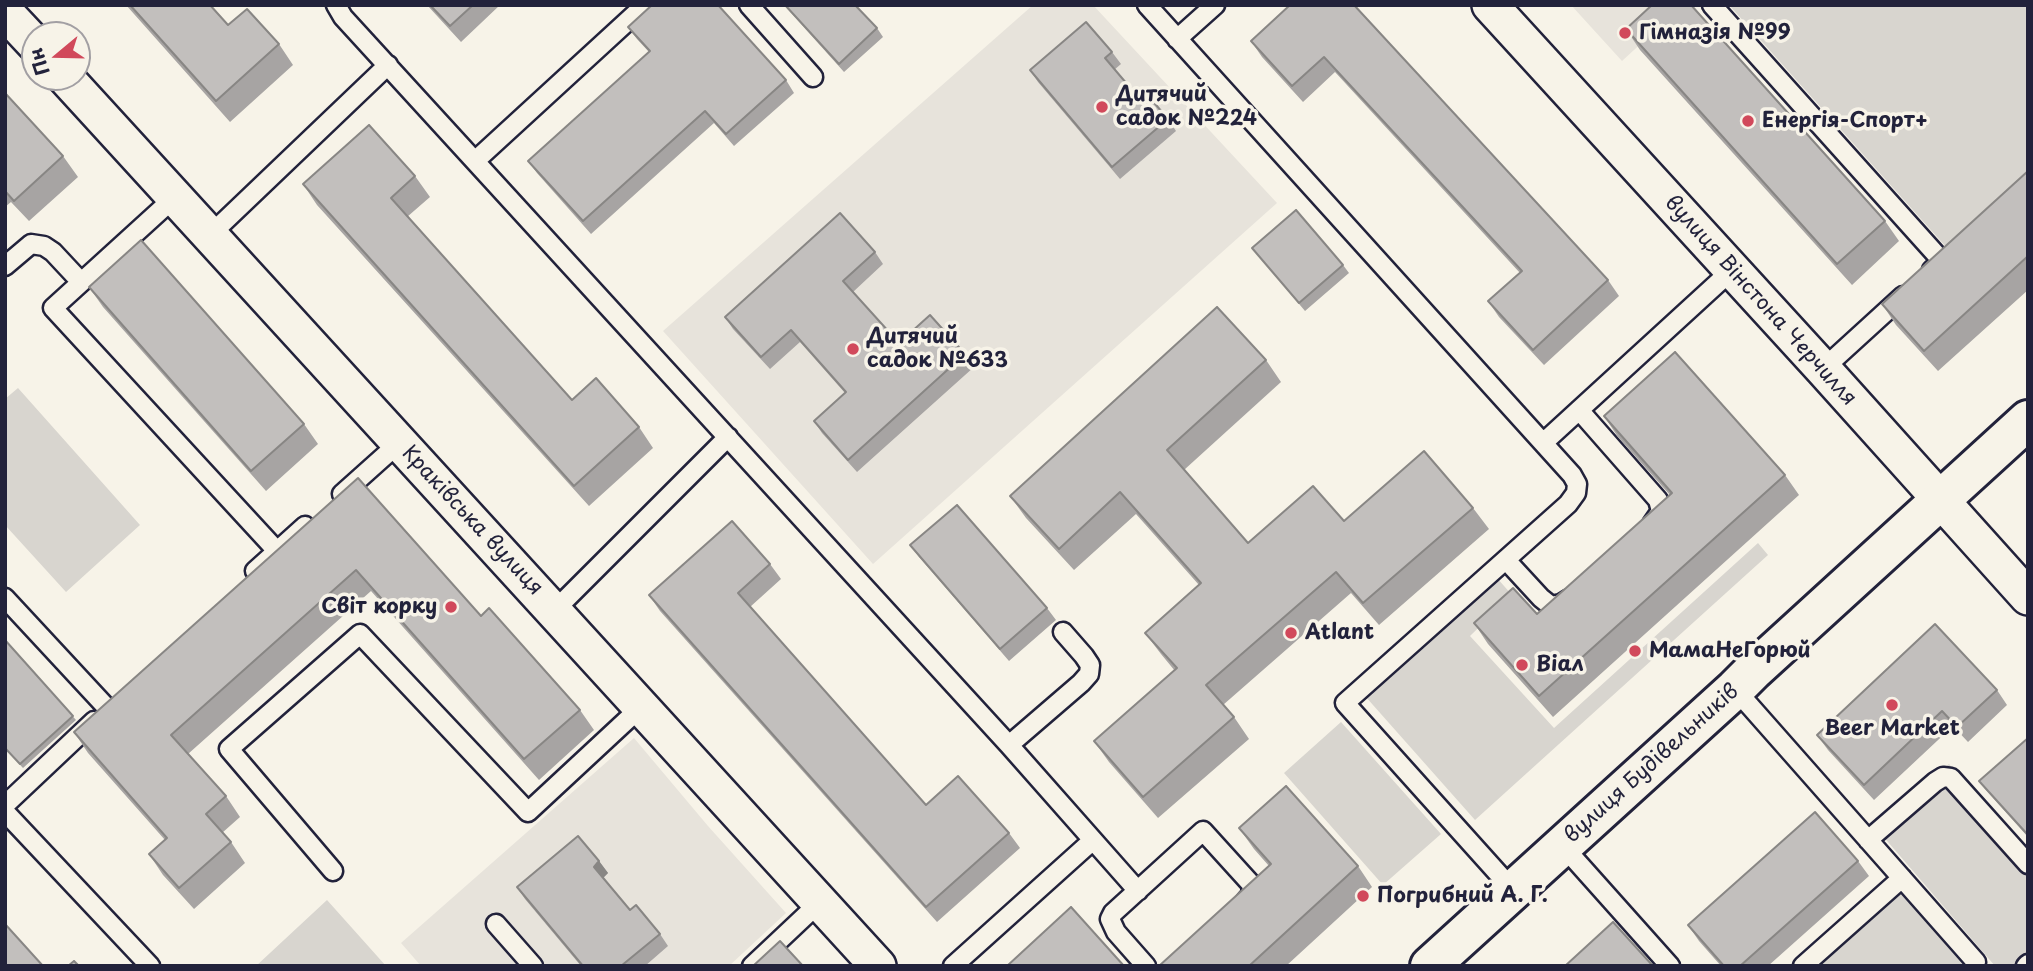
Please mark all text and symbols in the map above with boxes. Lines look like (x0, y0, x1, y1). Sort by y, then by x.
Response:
place label: Гімназія №99 (1639, 20, 1791, 46)
north arrow (21, 21, 91, 91)
marker: Гімназія №99 (1617, 25, 1633, 41)
text: Пн (20, 45, 56, 80)
place label: Дитячий садок №224 (1116, 82, 1257, 132)
marker: Дитячий садок №224 (1094, 99, 1110, 115)
place label: Енергія-Спорт+ (1762, 108, 1928, 134)
marker: Енергія-Спорт+ (1740, 113, 1756, 129)
street label: вулиця Вінстона Черчилля (1659, 191, 1861, 411)
place label: Дитячий садок №633 (867, 324, 1008, 374)
marker: Дитячий садок №633 (845, 341, 861, 357)
street label: Краківська вулиця (396, 441, 548, 601)
place label: Світ корку (321, 594, 437, 620)
marker: Світ корку (443, 599, 459, 615)
place label: Atlant (1305, 620, 1374, 646)
marker: Atlant (1283, 625, 1299, 641)
place label: МамаНеГорюй (1649, 638, 1811, 664)
marker: МамаНеГорюй (1627, 643, 1643, 659)
place label: Віал (1536, 652, 1584, 678)
marker: Віал (1514, 657, 1530, 673)
street label: вулиця Будівельників (1560, 679, 1744, 849)
marker: Beer Market (1884, 697, 1900, 713)
place label: Beer Market (1824, 716, 1960, 742)
place label: Погрибний А. Г. (1377, 883, 1548, 909)
marker: Погрибний А. Г. (1355, 888, 1371, 904)

